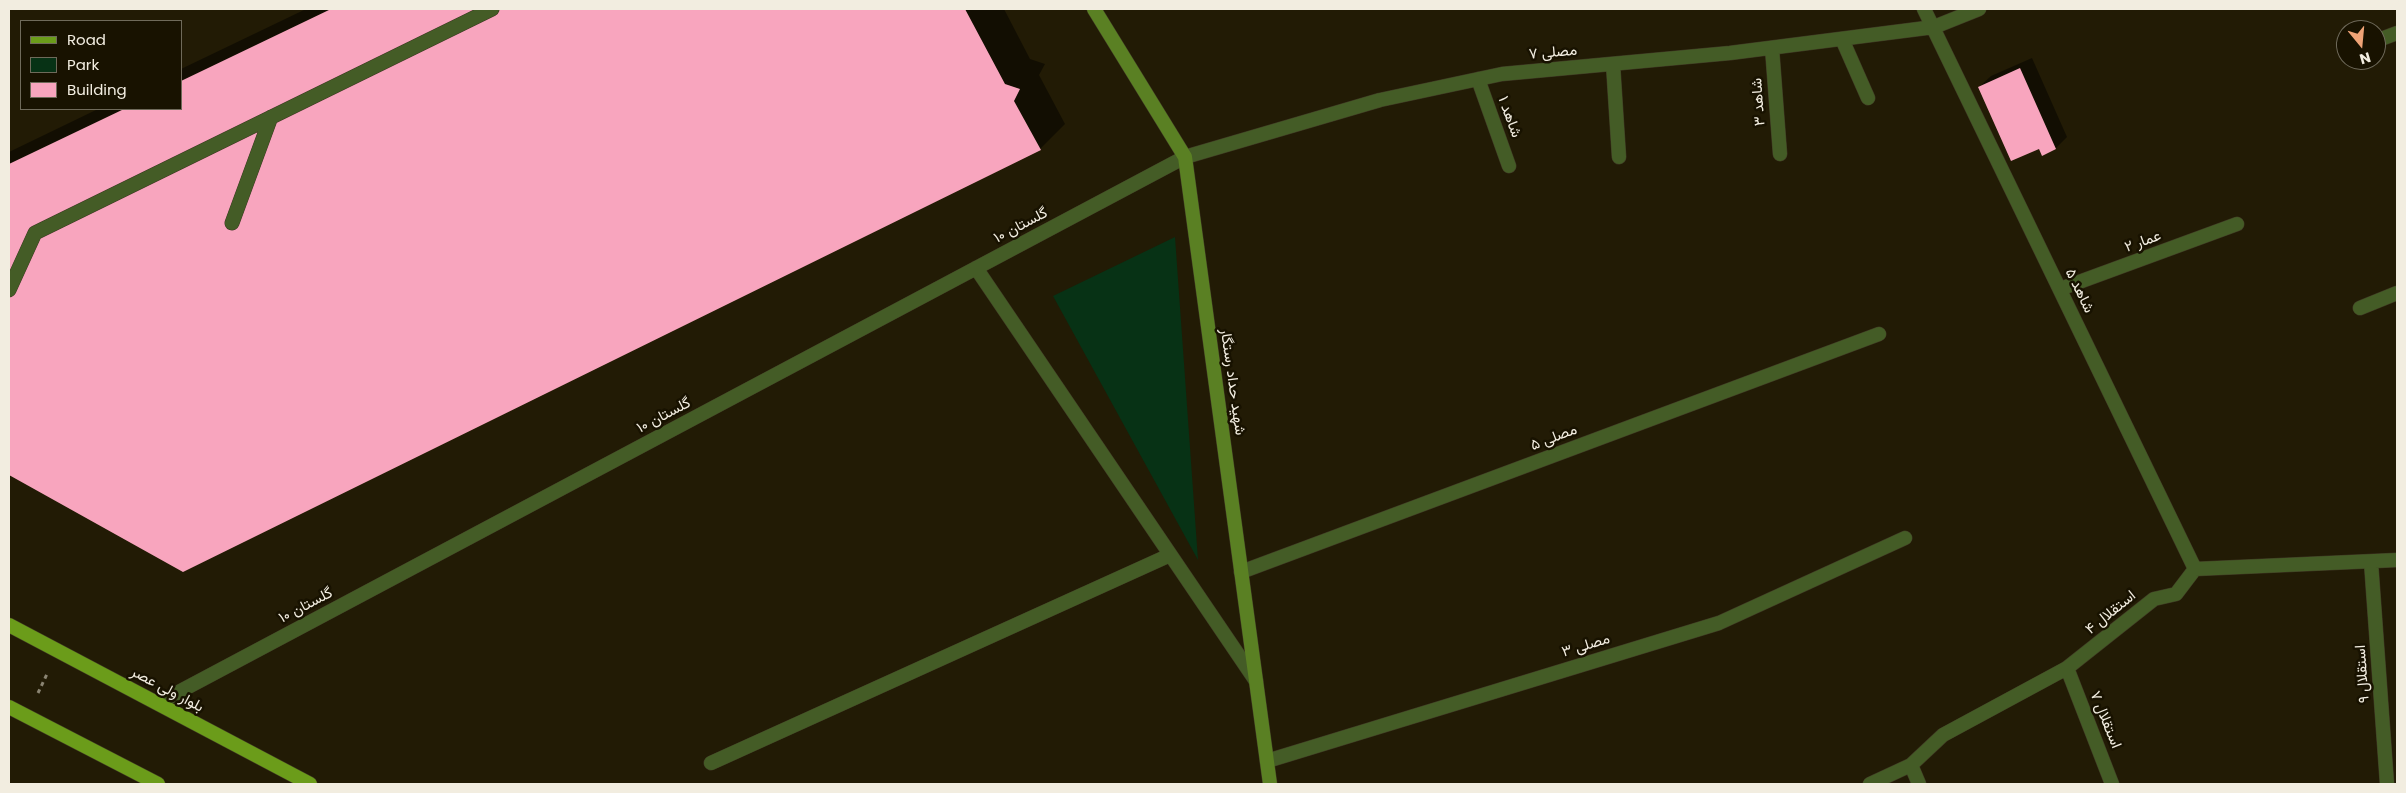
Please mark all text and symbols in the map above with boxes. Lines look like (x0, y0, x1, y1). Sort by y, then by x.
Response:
legend (20, 20, 182, 110)
north arrow (2336, 20, 2386, 70)
text: Road (67, 29, 106, 50)
street label: مصلی ۷ (1528, 42, 1578, 64)
text: N (2357, 47, 2373, 69)
text: Park (67, 54, 99, 75)
street label: شاهد ۳ (1748, 77, 1770, 127)
text: Building (67, 79, 127, 100)
street label: شاهد ۱ (1493, 94, 1525, 140)
street label: گلستان ۱۰ (991, 204, 1051, 248)
street label: عمار ۲ (2122, 227, 2164, 257)
street label: شاهد ۵ (2061, 266, 2097, 316)
street label: شهید حداد رستگار (1216, 327, 1248, 437)
street label: گلستان ۱۰ (634, 394, 694, 438)
street label: مصلی ۵ (1528, 421, 1580, 455)
street label: گلستان ۱۰ (276, 584, 336, 628)
street label: استقلال ۴ (2082, 587, 2140, 639)
street label: مصلی ۳ (1560, 630, 1612, 662)
street label: استقلال ۹ (2352, 644, 2374, 704)
street label: بلوار ولی عصر (128, 663, 206, 717)
street label: استقلال ۷ (2085, 689, 2125, 751)

